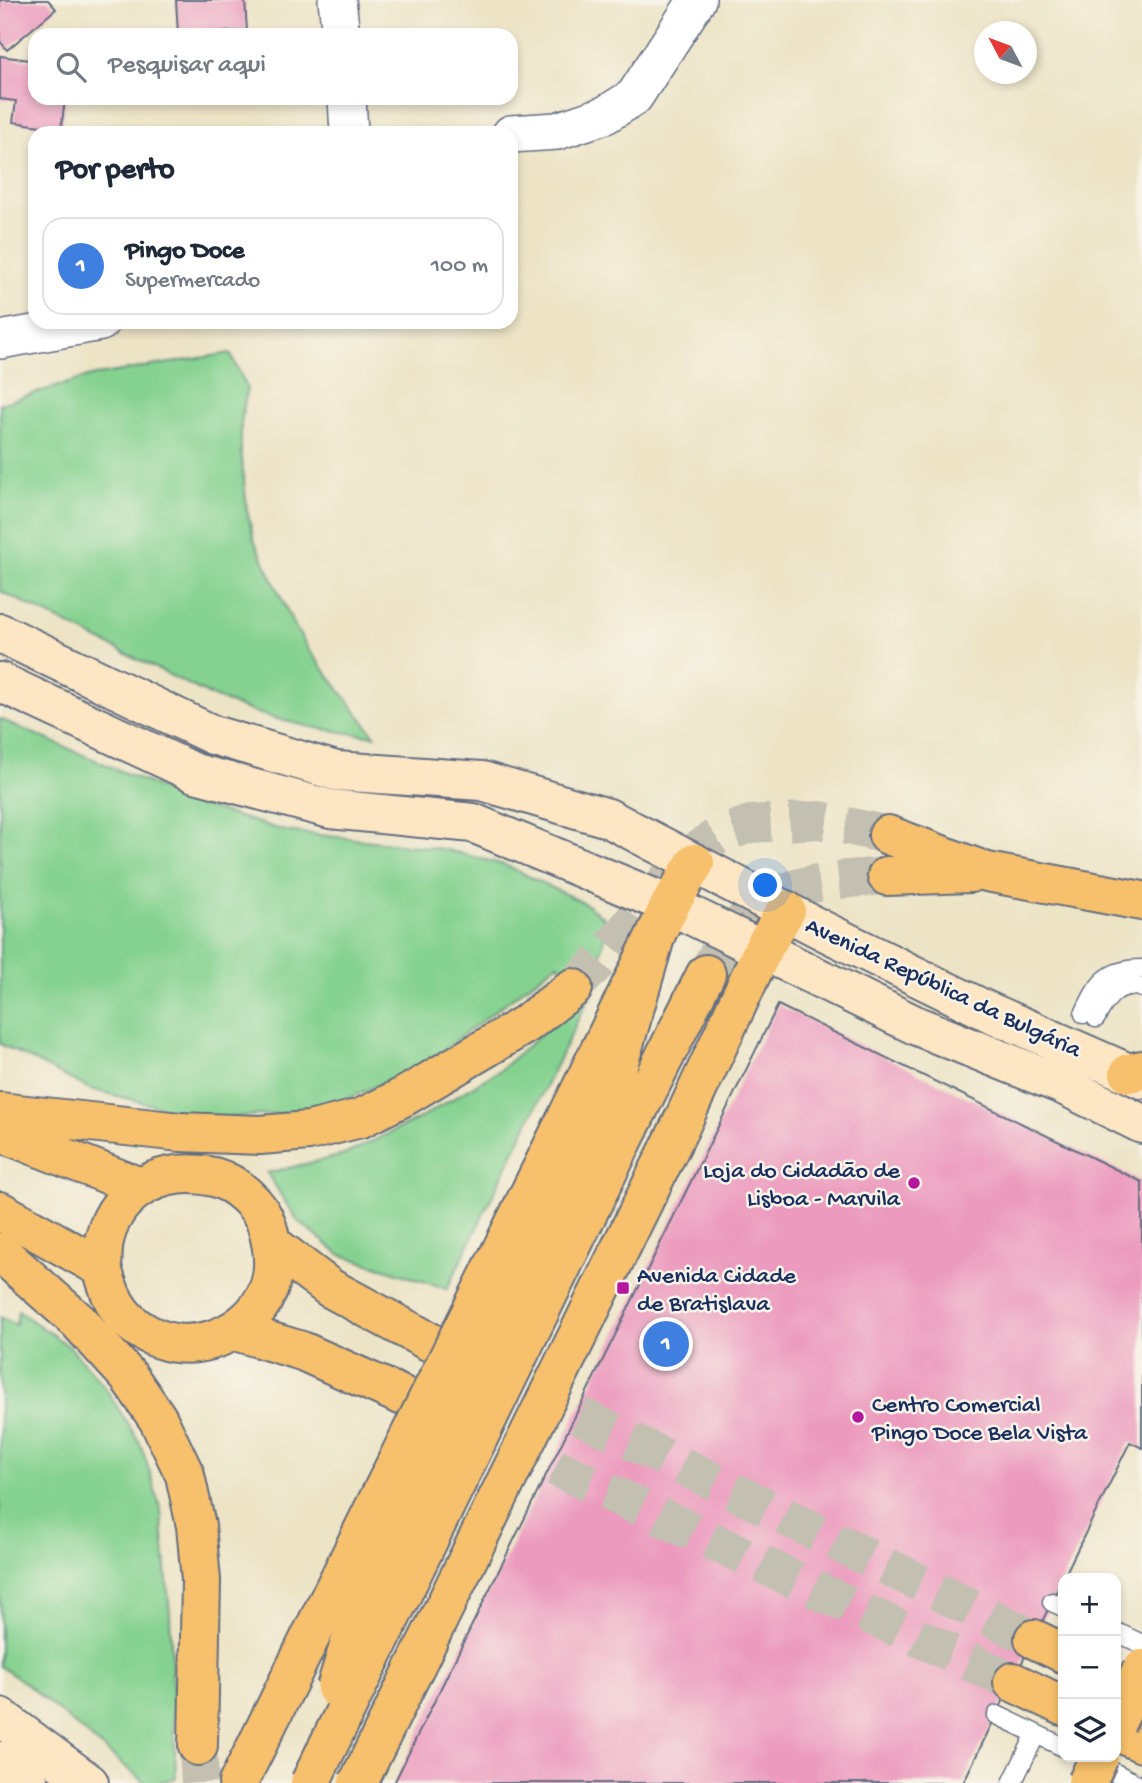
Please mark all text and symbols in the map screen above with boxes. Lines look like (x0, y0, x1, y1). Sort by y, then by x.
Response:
north arrow (974, 21, 1037, 84)
search box (28, 28, 518, 105)
icon: search (52, 48, 90, 86)
text: Pesquisar aqui (108, 51, 266, 82)
text: Por perto (56, 154, 175, 189)
text: Pingo Doce (125, 237, 244, 268)
text: 1 (76, 253, 86, 280)
text: 100 m (431, 253, 488, 280)
text: Supermercado (125, 268, 260, 295)
your location (748, 868, 782, 902)
street label: Avenida República da Bulgária (800, 912, 1086, 1066)
place label: Loja do Cidadão de Lisboa - Marvila (703, 1158, 901, 1215)
marker: Loja do Cidadão de Lisboa - Marvila (906, 1175, 922, 1191)
place label: Avenida Cidade de Bratislava (637, 1263, 796, 1320)
marker: Avenida Cidade de Bratislava (615, 1280, 631, 1296)
pin: 1 (643, 1318, 689, 1370)
place label: Centro Comercial Pingo Doce Bela Vista (871, 1392, 1088, 1449)
marker: Centro Comercial Pingo Doce Bela Vista (850, 1409, 866, 1425)
map controls (1058, 1573, 1121, 1762)
button: + (1058, 1573, 1121, 1636)
button: − (1058, 1636, 1121, 1699)
button: layers (1058, 1699, 1121, 1762)

